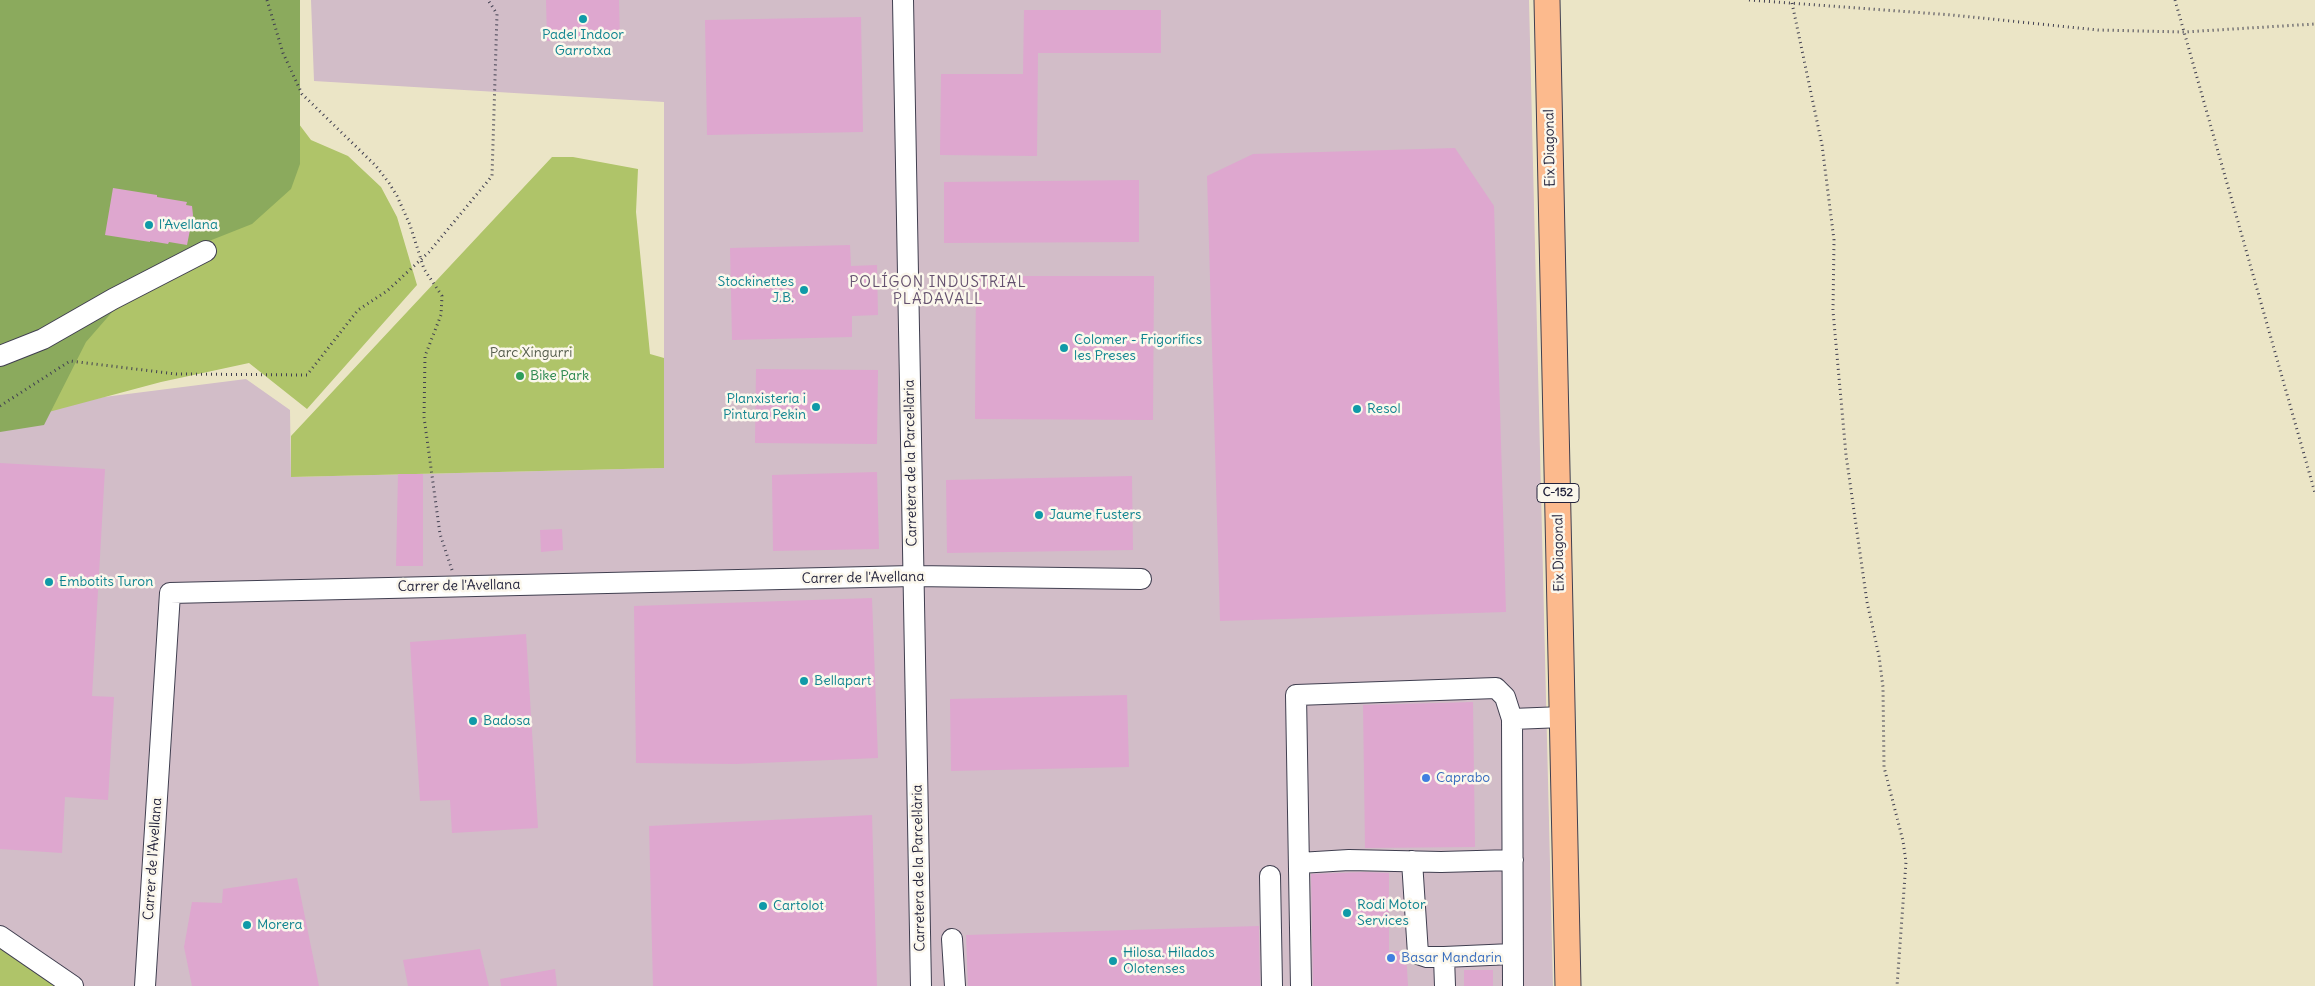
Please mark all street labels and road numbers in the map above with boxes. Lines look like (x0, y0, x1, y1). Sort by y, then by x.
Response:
street label: Eix Diagonal (1541, 109, 1559, 187)
street label: Carretera de la Parcel·lària (901, 379, 921, 547)
road number: C-152 (1537, 483, 1579, 502)
street label: Eix Diagonal (1550, 514, 1568, 592)
street label: Carrer de l'Avellana (802, 569, 924, 587)
street label: Carrer de l'Avellana (398, 577, 520, 595)
street label: Carretera de la Parcel·lària (909, 784, 929, 952)
street label: Carrer de l'Avellana (140, 797, 166, 921)

